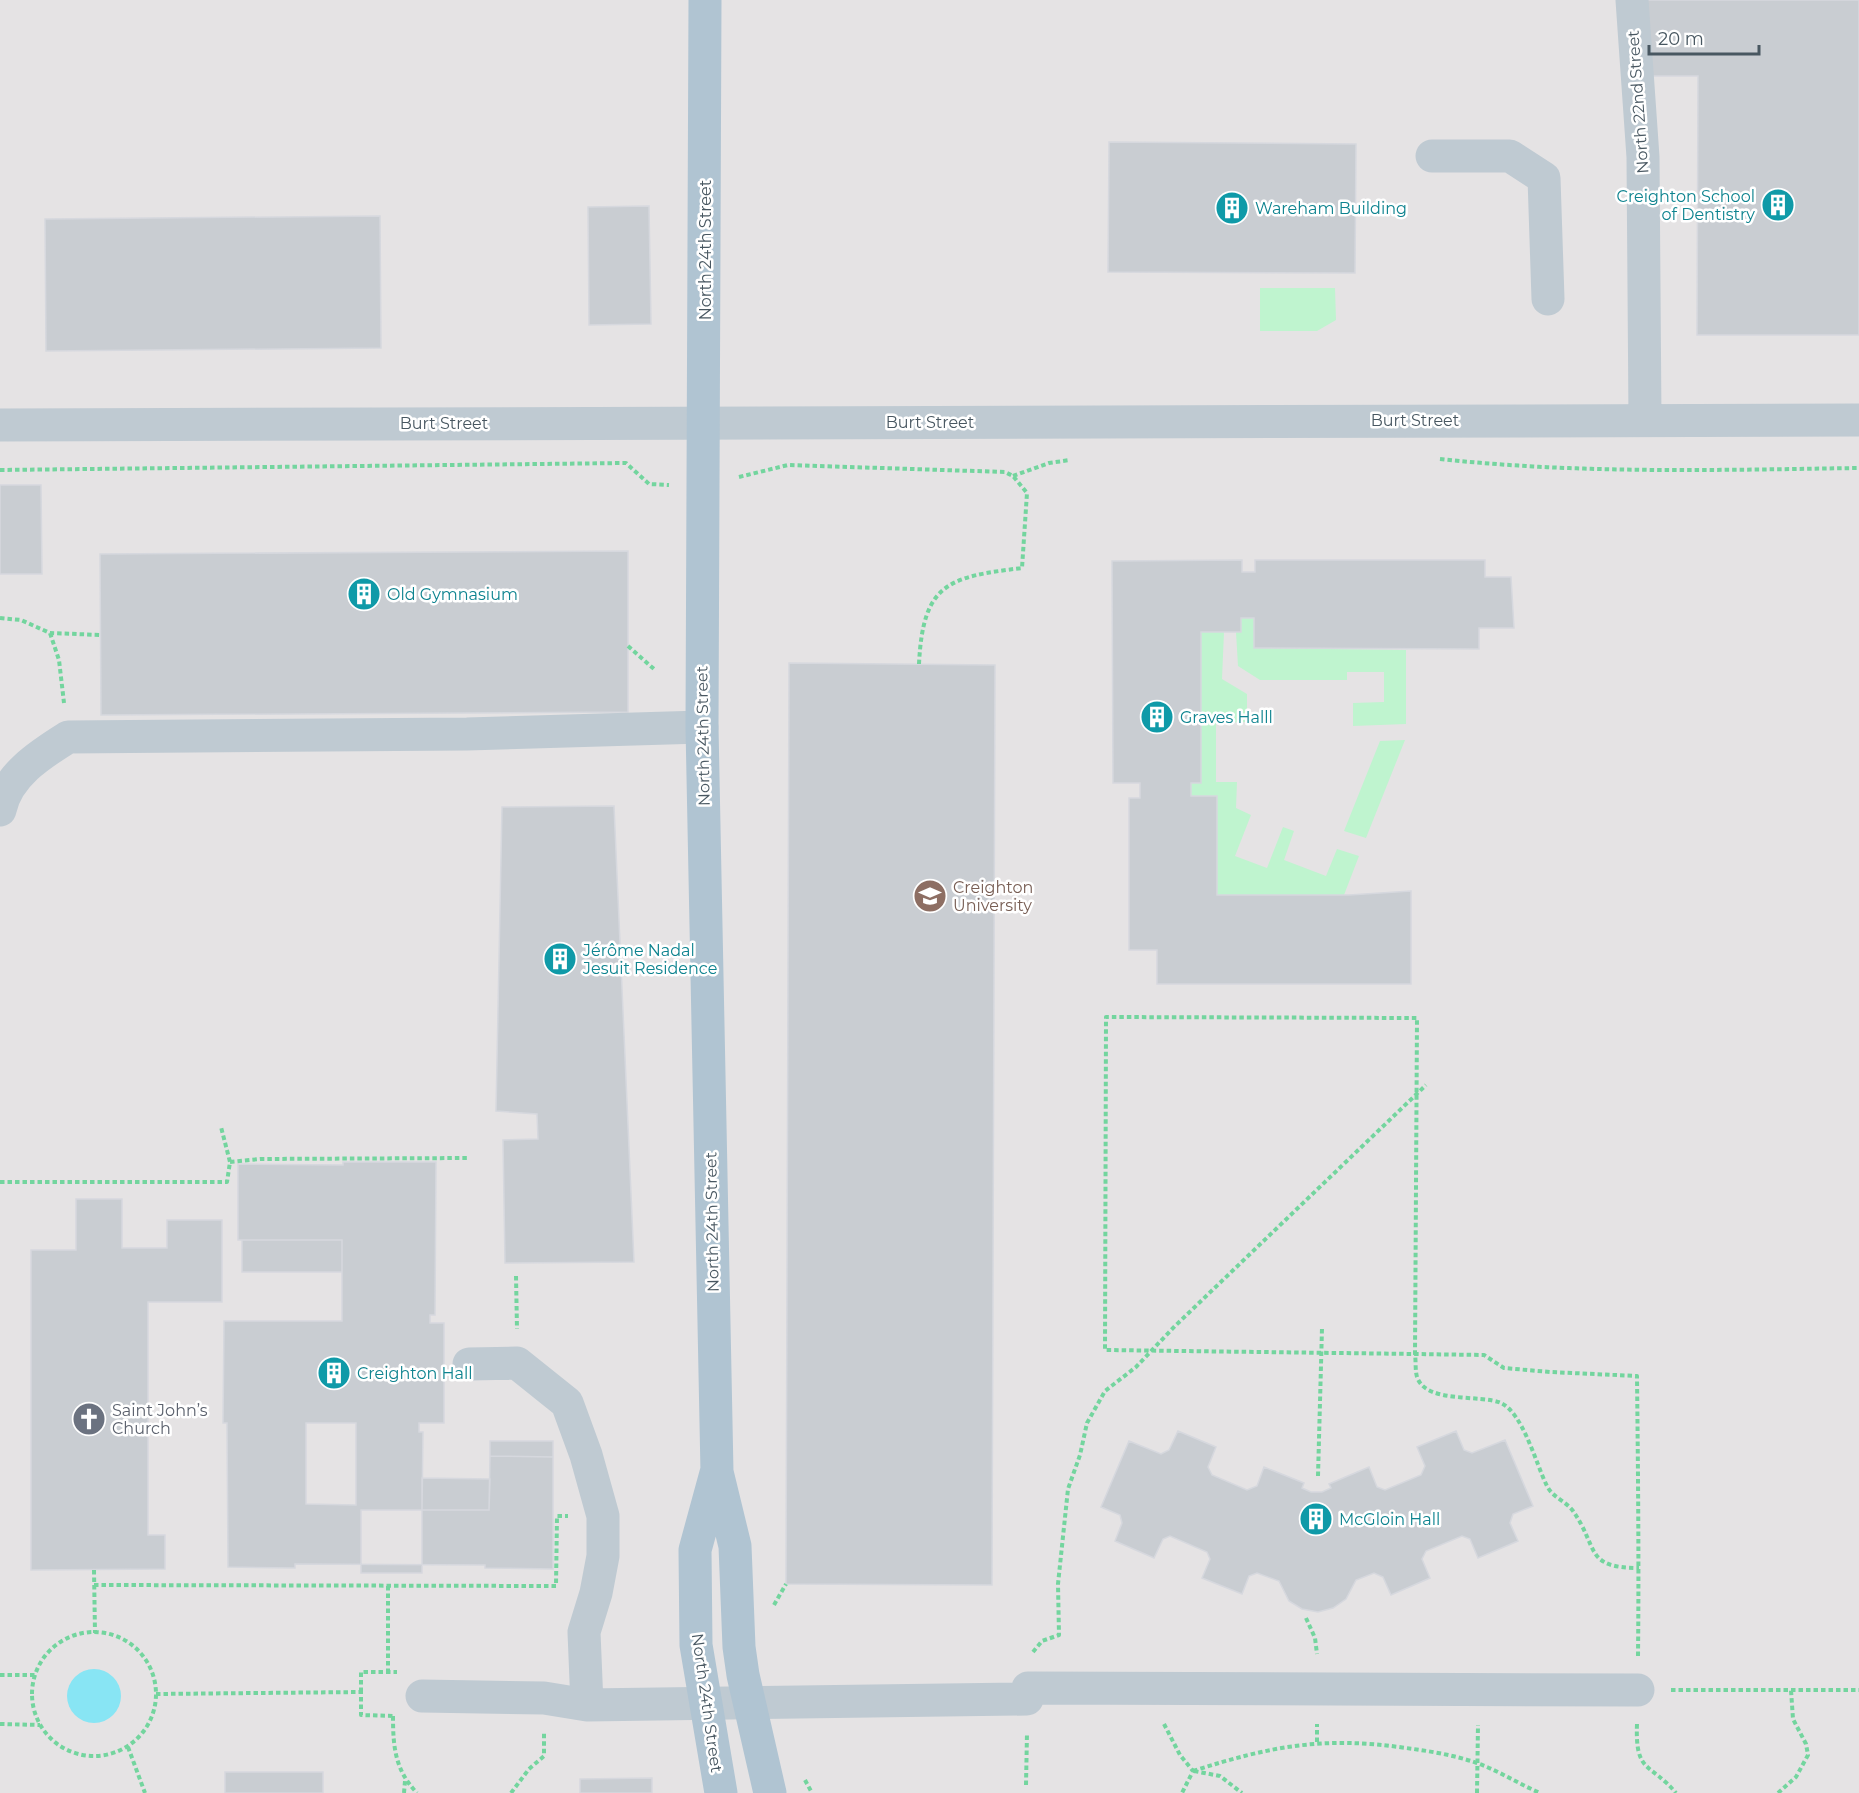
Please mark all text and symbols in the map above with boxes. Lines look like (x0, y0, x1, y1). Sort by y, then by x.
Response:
scale bar (1649, 18, 1758, 56)
text: 20 m (1658, 28, 1704, 50)
street label: North 22nd Street (1623, 29, 1652, 174)
street label: North 24th Street (696, 179, 715, 320)
place label: Creighton School of Dentistry (1617, 187, 1755, 224)
building icon: Creighton School of Dentistry (1760, 187, 1796, 223)
building icon: Wareham Building (1214, 190, 1250, 226)
place label: Wareham Building (1255, 199, 1407, 218)
street label: Burt Street (1371, 411, 1460, 430)
street label: Burt Street (886, 413, 975, 432)
street label: Burt Street (400, 414, 489, 433)
building icon: Old Gymnasium (346, 576, 382, 612)
place label: Old Gymnasium (387, 585, 518, 604)
street label: North 24th Street (692, 665, 714, 806)
building icon: Graves Halll (1139, 699, 1175, 735)
place label: Graves Halll (1180, 708, 1273, 727)
school or university icon: Creighton University (912, 878, 948, 914)
place label: Creighton University (953, 878, 1033, 915)
building icon: Jérôme Nadal Jesuit Residence (542, 941, 578, 977)
place label: Jérôme Nadal Jesuit Residence (582, 941, 717, 978)
street label: North 24th Street (701, 1151, 723, 1292)
building icon: Creighton Hall (316, 1355, 352, 1391)
place label: Creighton Hall (357, 1364, 473, 1383)
church icon: Saint John’s Church (71, 1401, 107, 1437)
place label: Saint John’s Church (112, 1401, 208, 1438)
building icon: McGloin Hall (1298, 1501, 1334, 1537)
place label: McGloin Hall (1339, 1510, 1440, 1529)
street label: North 24th Street (688, 1632, 726, 1774)

